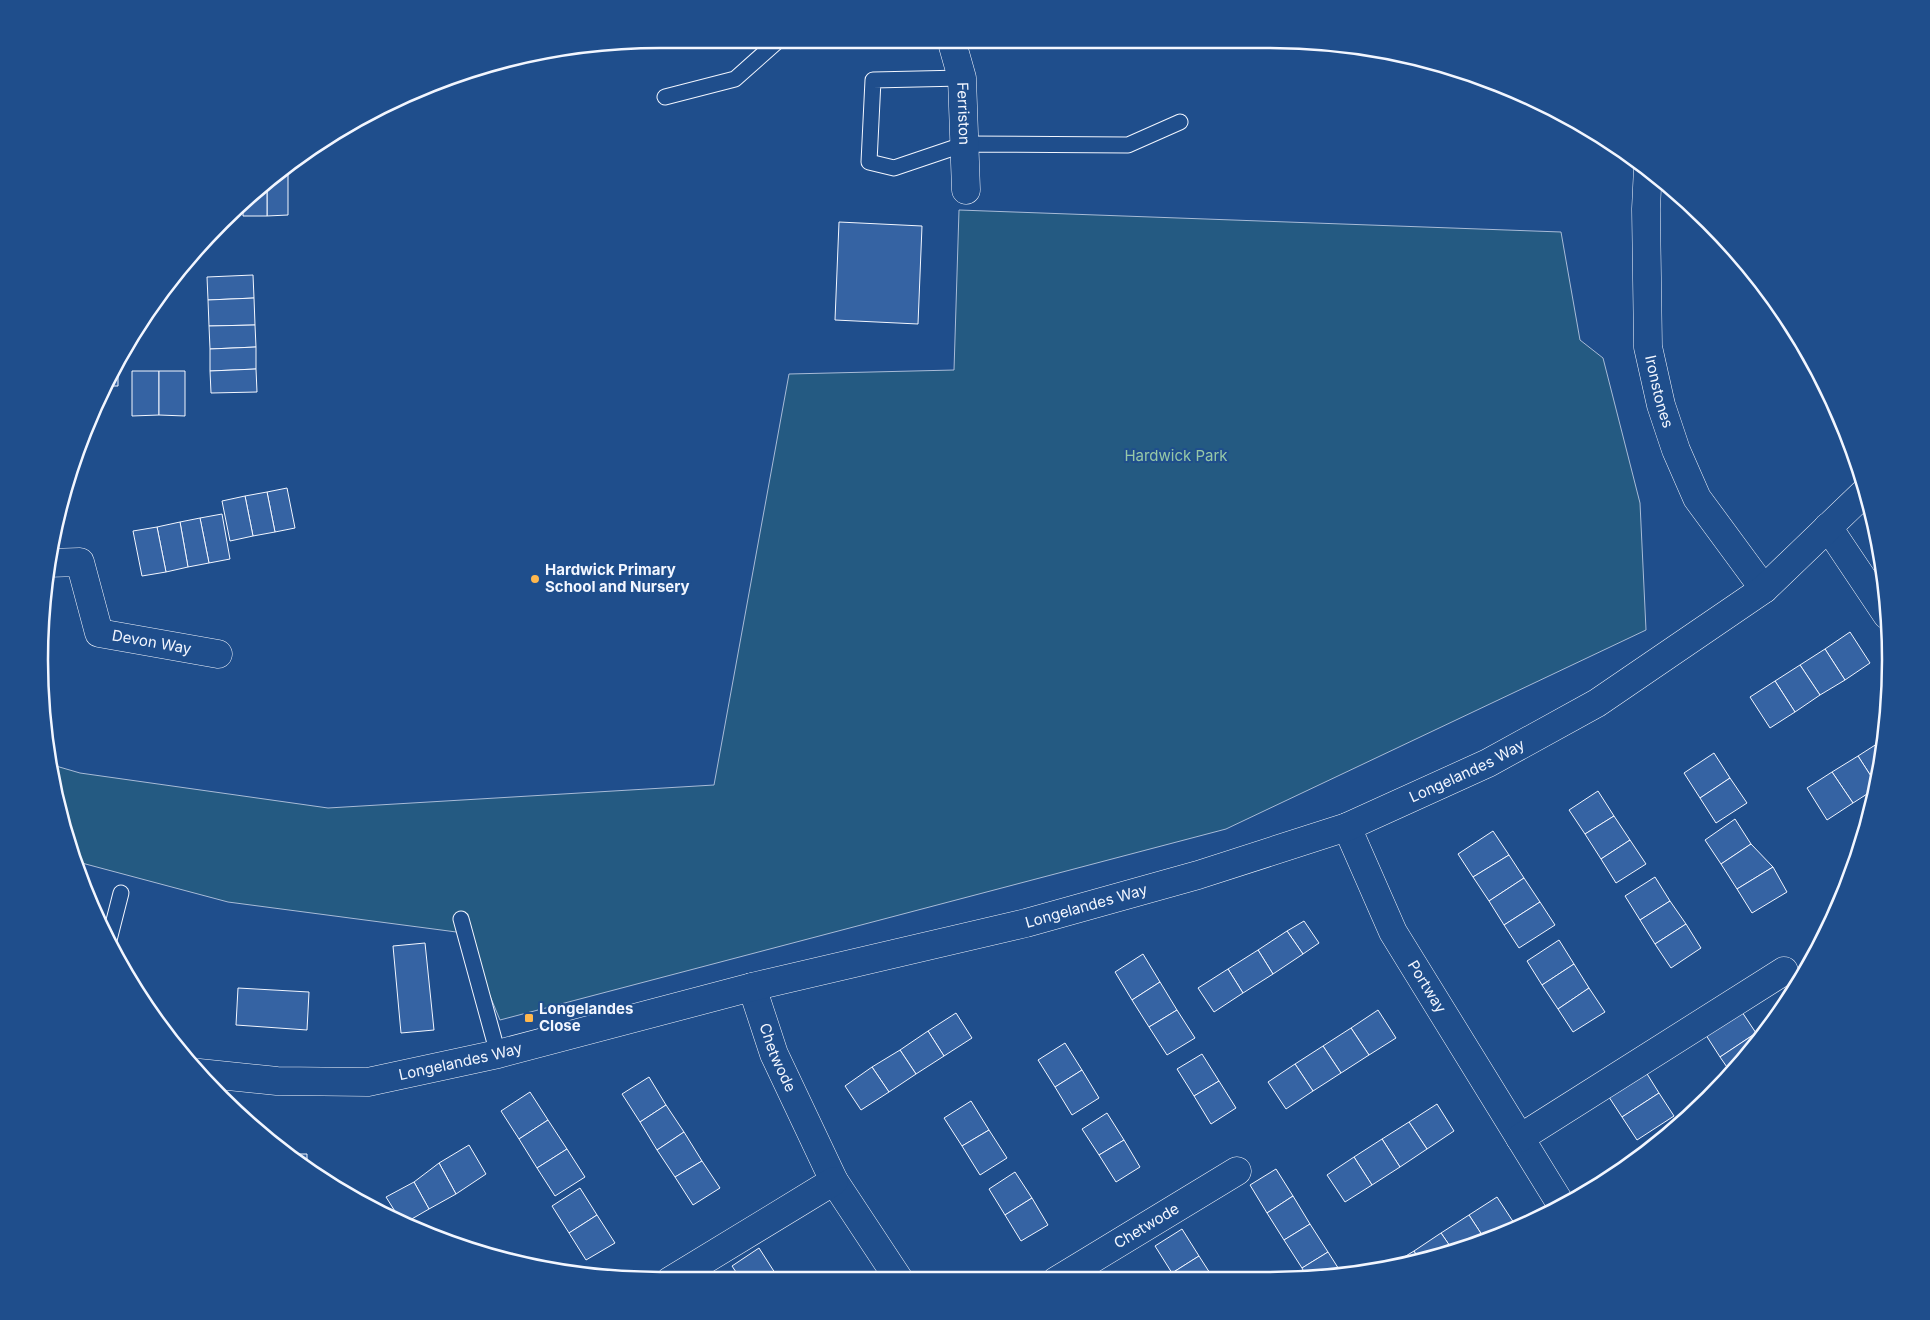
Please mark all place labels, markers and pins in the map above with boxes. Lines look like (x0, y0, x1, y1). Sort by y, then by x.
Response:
place label: Hardwick Primary School and Nursery (545, 560, 690, 596)
marker: Hardwick Primary School and Nursery (529, 573, 541, 585)
place label: Longelandes Close (539, 999, 633, 1035)
marker: Longelandes Close (523, 1012, 535, 1024)

